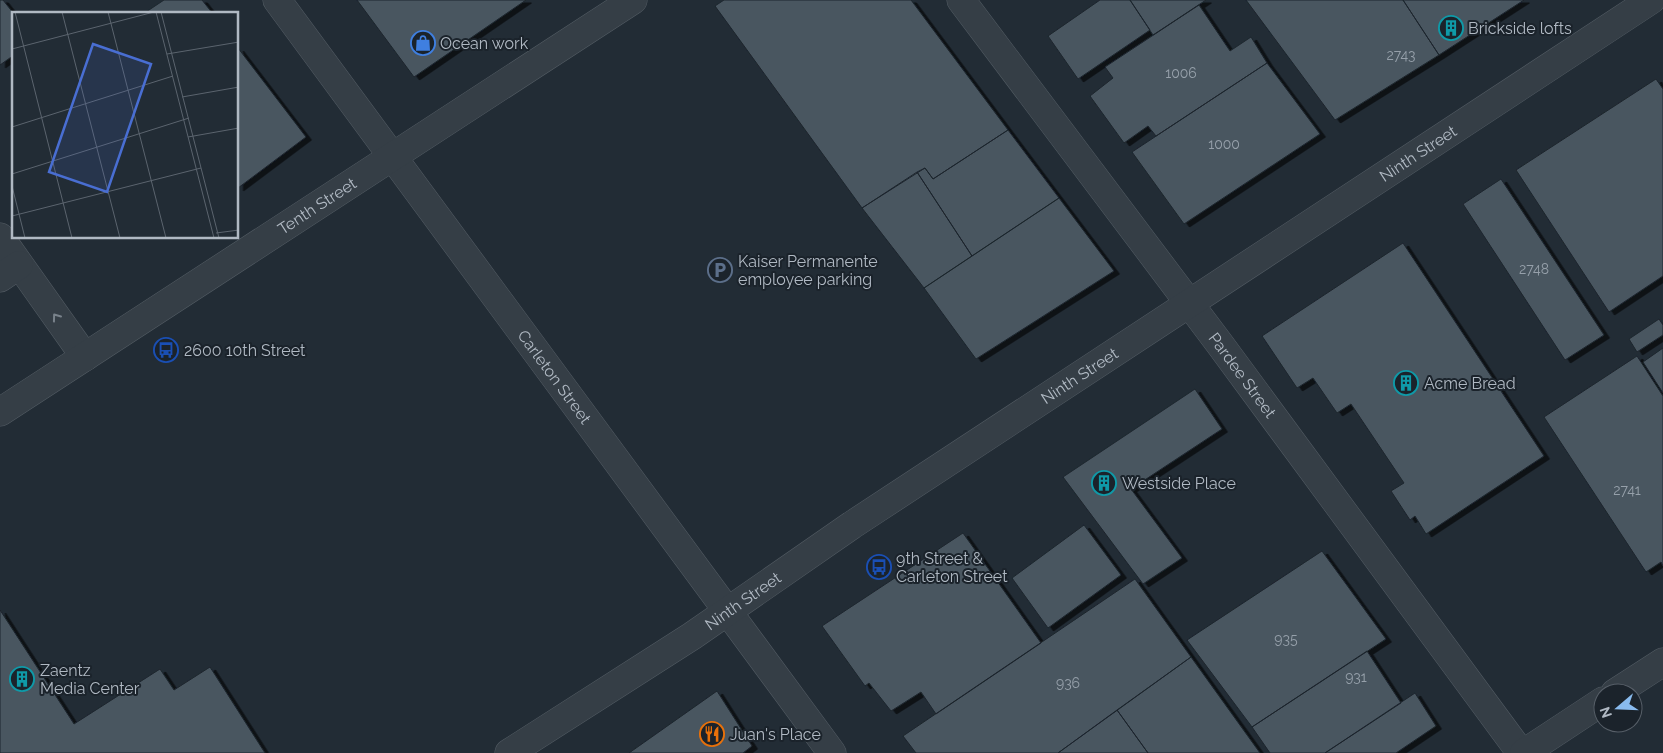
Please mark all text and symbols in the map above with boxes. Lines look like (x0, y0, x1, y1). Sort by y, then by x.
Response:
inset map (12, 12, 239, 239)
building icon: Brickside lofts (1438, 15, 1464, 41)
place label: Brickside lofts (1468, 19, 1572, 38)
shop icon: Ocean work (410, 30, 436, 56)
place label: Ocean work (440, 34, 529, 53)
house number: 2743 (1386, 47, 1416, 63)
house number: 1006 (1165, 65, 1197, 81)
street label: Ninth Street (1376, 121, 1460, 185)
house number: 1000 (1208, 136, 1240, 152)
street label: Tenth Street (274, 173, 360, 238)
place label: Kaiser Permanente employee parking (738, 252, 878, 289)
parking icon: Kaiser Permanente employee parking (707, 257, 733, 283)
house number: 2748 (1519, 261, 1549, 277)
one-way arrow (53, 313, 62, 323)
street label: Carleton Street (514, 326, 596, 428)
street label: Pardee Street (1205, 329, 1281, 422)
bus stop icon: 2600 10th Street (153, 337, 179, 363)
place label: 2600 10th Street (184, 341, 306, 360)
street label: Ninth Street (1037, 343, 1122, 408)
building icon: Acme Bread (1393, 370, 1419, 396)
place label: Acme Bread (1424, 374, 1516, 393)
building icon: Westside Place (1091, 470, 1117, 496)
place label: Westside Place (1122, 474, 1236, 493)
house number: 2741 (1613, 482, 1641, 498)
place label: 9th Street & Carleton Street (896, 549, 1008, 586)
bus stop icon: 9th Street & Carleton Street (866, 554, 892, 580)
street label: Ninth Street (701, 567, 785, 634)
house number: 935 (1274, 631, 1298, 647)
place label: Zaentz Media Center (40, 661, 140, 698)
building icon: Zaentz Media Center (9, 666, 35, 692)
house number: 931 (1345, 669, 1367, 685)
house number: 936 (1056, 675, 1080, 691)
north arrow (1593, 683, 1643, 733)
text: N (1596, 705, 1615, 720)
restaurant icon: Juan's Place (699, 721, 725, 747)
place label: Juan's Place (730, 725, 821, 744)

